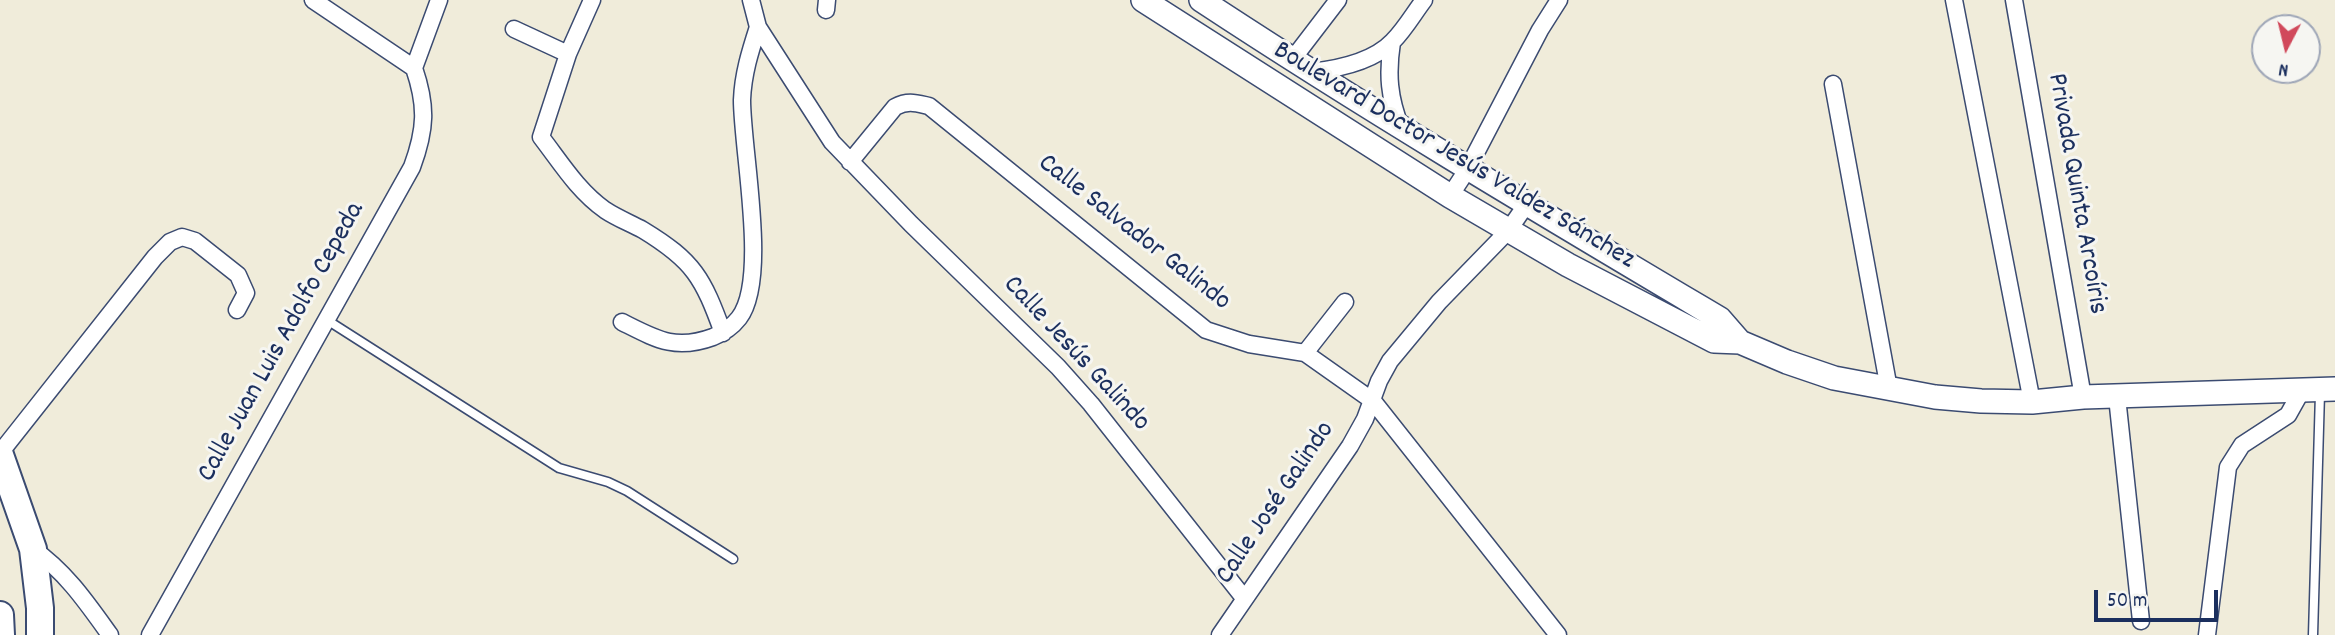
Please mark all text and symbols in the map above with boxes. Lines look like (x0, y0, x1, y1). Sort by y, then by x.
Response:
north arrow (2251, 14, 2321, 84)
street label: Boulevard Doctor Jesús Valdez Sánchez (1266, 35, 1640, 279)
text: N (2277, 54, 2290, 82)
street label: Privada Quinta Arcoíris (2037, 71, 2113, 317)
street label: Calle Salvador Galindo (1030, 148, 1236, 320)
street label: Calle Juan Luis Adolfo Cepeda (192, 197, 374, 489)
street label: Calle Jesús Galindo (994, 270, 1156, 440)
street label: Calle José Galindo (1210, 416, 1344, 592)
scale bar (2097, 576, 2221, 620)
text: 50 m (2107, 587, 2147, 617)

